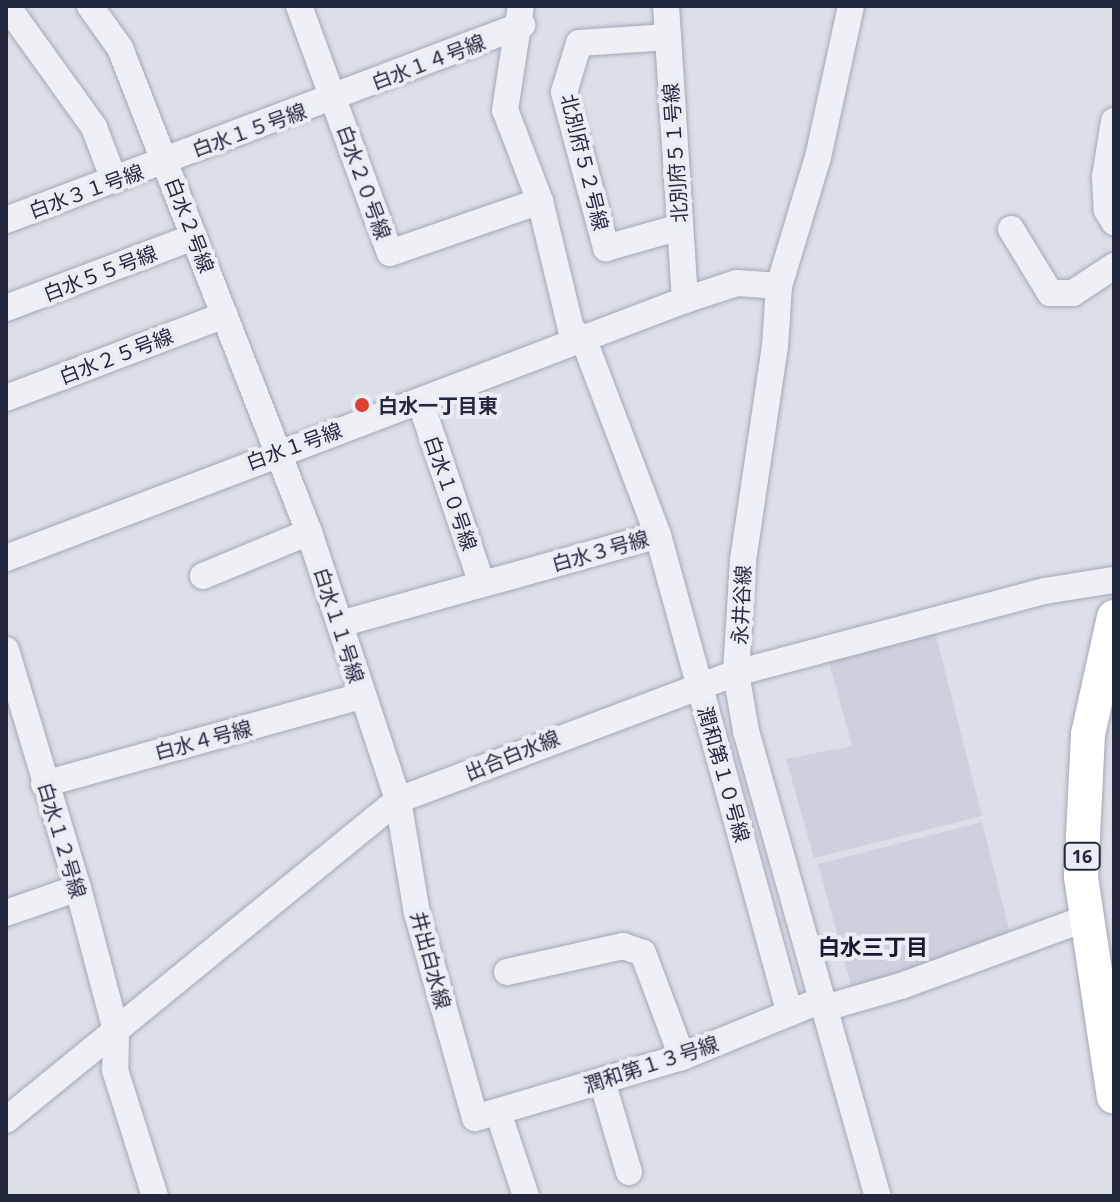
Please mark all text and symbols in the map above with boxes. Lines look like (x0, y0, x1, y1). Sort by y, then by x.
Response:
street label: 白水１４号線 (368, 29, 488, 95)
street label: 北別府５１号線 (658, 82, 692, 224)
street label: 北別府５２号線 (556, 91, 614, 233)
street label: 白水１５号線 (189, 98, 309, 162)
street label: 白水２０号線 (332, 122, 396, 242)
street label: 白水３１号線 (26, 159, 146, 223)
street label: 白水２号線 (161, 174, 219, 276)
street label: 白水５５号線 (40, 240, 160, 306)
street label: 白水２５号線 (56, 323, 176, 389)
place label: 白水一丁目東 (378, 393, 498, 417)
marker: 白水一丁目東 (353, 396, 371, 414)
street label: 白水１号線 (243, 418, 345, 474)
street label: 白水１０号線 (420, 432, 482, 554)
street label: 白水３号線 (549, 526, 651, 576)
street label: 白水１１号線 (309, 564, 369, 686)
street label: 永井谷線 (727, 564, 755, 646)
street label: 潤和第１０号線 (693, 703, 755, 845)
street label: 白水４号線 (152, 715, 254, 765)
street label: 出合白水線 (461, 725, 563, 785)
street label: 白水１２号線 (33, 779, 91, 901)
road number: 16 (1062, 842, 1102, 870)
street label: 井出白水線 (406, 909, 456, 1011)
district label: 白水三丁目 (818, 934, 928, 960)
street label: 潤和第１３号線 (581, 1031, 721, 1097)

